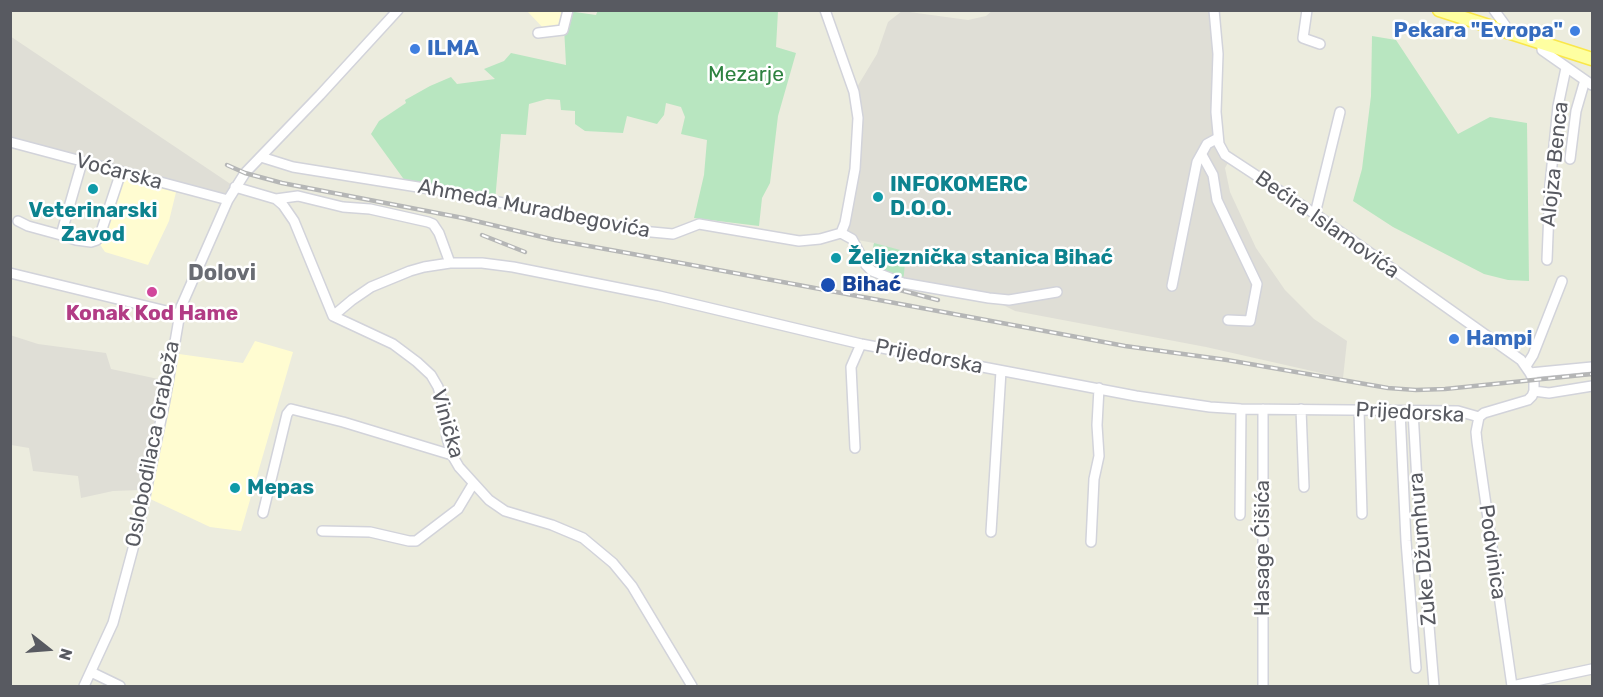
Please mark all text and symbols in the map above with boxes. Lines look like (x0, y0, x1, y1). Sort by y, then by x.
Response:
place label: Pekara "Evropa" (1394, 18, 1563, 44)
marker: Pekara "Evropa" (1568, 24, 1582, 38)
place label: ILMA (427, 36, 479, 62)
marker: ILMA (408, 42, 422, 56)
park label: Mezarje (708, 62, 784, 88)
street label: Alojza Benca (1536, 100, 1574, 228)
street label: Voćarska (73, 148, 165, 196)
street label: Bećira Islamovića (1250, 166, 1404, 284)
place label: INFOKOMERC D.O.O. (890, 172, 1028, 222)
street label: Ahmeda Muradbegovića (416, 174, 652, 244)
marker: Veterinarski Zavod (86, 182, 100, 196)
marker: INFOKOMERC D.O.O. (871, 190, 885, 204)
place label: Veterinarski Zavod (28, 198, 158, 248)
place label: Željeznička stanica Bihać (848, 245, 1113, 271)
marker: Željeznička stanica Bihać (829, 251, 843, 265)
district label: Dolovi (188, 261, 256, 287)
place label: Bihać (842, 272, 901, 298)
marker: Bihać (819, 276, 837, 294)
marker: Konak Kod Hame (145, 285, 159, 299)
place label: Konak Kod Hame (66, 301, 238, 327)
place label: Hampi (1466, 326, 1533, 352)
marker: Hampi (1447, 332, 1461, 346)
street label: Prijedorska (873, 334, 985, 380)
street label: Oslobodilaca Grabeža (121, 339, 185, 549)
street label: Vinička (425, 387, 469, 461)
street label: Prijedorska (1355, 398, 1465, 428)
street label: Zuke Džumhura (1404, 471, 1442, 627)
place label: Mepas (247, 475, 314, 501)
street label: Hasage Ćišića (1250, 480, 1276, 616)
marker: Mepas (228, 481, 242, 495)
street label: Podvinica (1473, 503, 1511, 601)
north arrow (18, 619, 78, 679)
text: N (55, 646, 76, 663)

